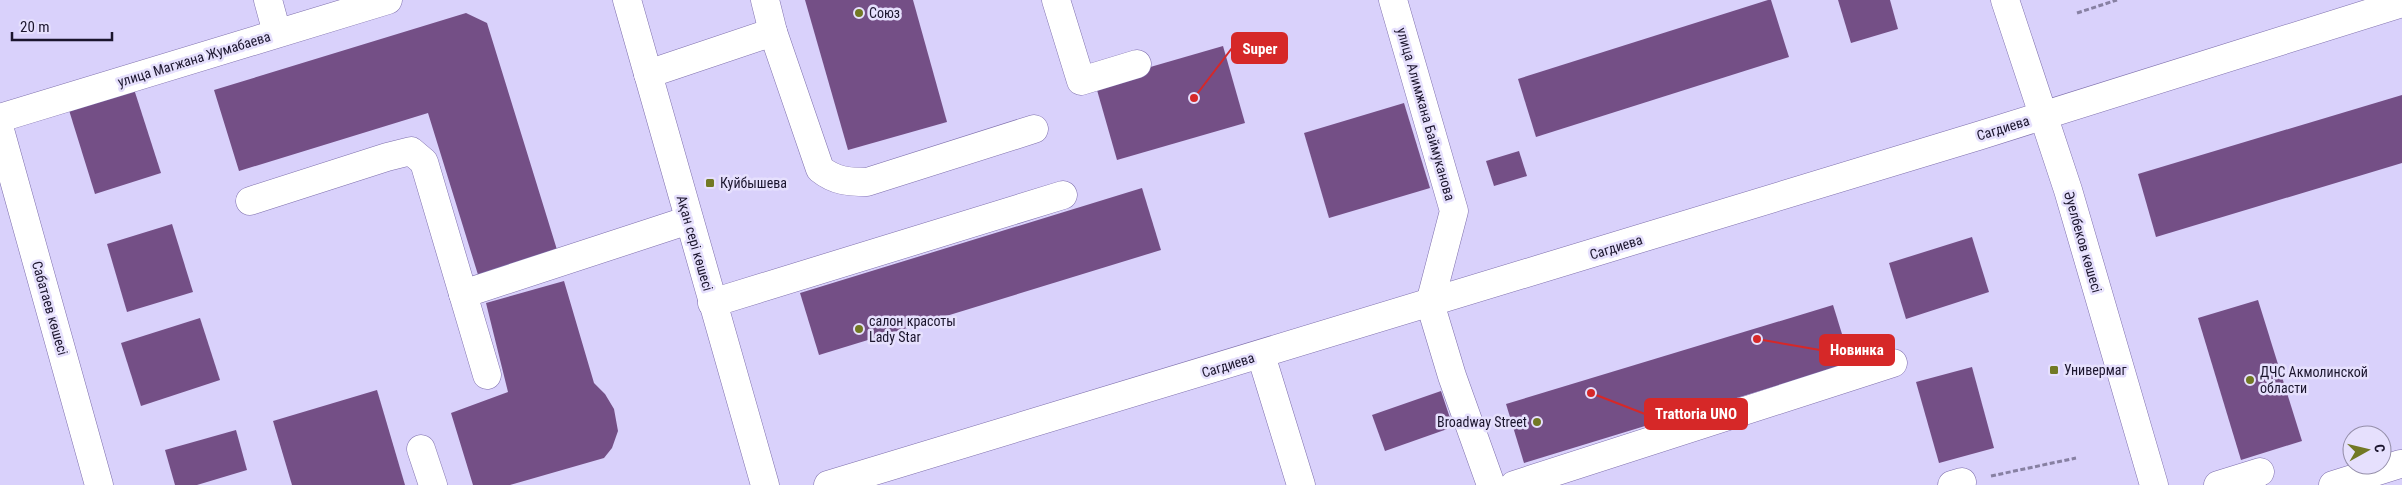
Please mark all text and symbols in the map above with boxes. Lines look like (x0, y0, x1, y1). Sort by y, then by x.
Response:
place label: Союз (869, 5, 900, 21)
marker: Союз (853, 7, 865, 19)
scale bar (12, 10, 112, 42)
text: 20 m (20, 18, 50, 36)
street label: улица Алимжана Баймуканова (1394, 26, 1458, 202)
street label: улица Магжана Жумабаева (116, 28, 272, 90)
callout: Super (1232, 33, 1287, 63)
text: Super (1242, 40, 1278, 58)
street label: Сагдиева (1975, 112, 2031, 144)
place label: Куйбышева (720, 175, 787, 191)
marker: Куйбышева (704, 177, 716, 189)
street label: Әуелбеков көшесі (2061, 189, 2105, 295)
street label: Ақан сері көшесі (674, 193, 716, 293)
street label: Сагдиева (1588, 231, 1644, 263)
street label: Сабатаев көшесі (29, 259, 71, 357)
place label: салон красоты Lady Star (869, 313, 956, 345)
marker: салон красоты Lady Star (853, 323, 865, 335)
callout: Новинка (1820, 335, 1894, 365)
text: Новинка (1830, 341, 1884, 359)
street label: Сагдиева (1200, 349, 1256, 381)
place label: Универмаг (2064, 362, 2127, 378)
marker: Универмаг (2048, 364, 2060, 376)
place label: ДЧС Акмолинской области (2260, 364, 2368, 396)
marker: ДЧС Акмолинской области (2244, 374, 2256, 386)
callout: Trattoria UNO (1645, 399, 1747, 429)
text: Trattoria UNO (1655, 405, 1737, 423)
place label: Broadway Street (1437, 414, 1527, 430)
marker: Broadway Street (1531, 416, 1543, 428)
north arrow (2342, 425, 2392, 475)
text: С (2371, 443, 2388, 453)

